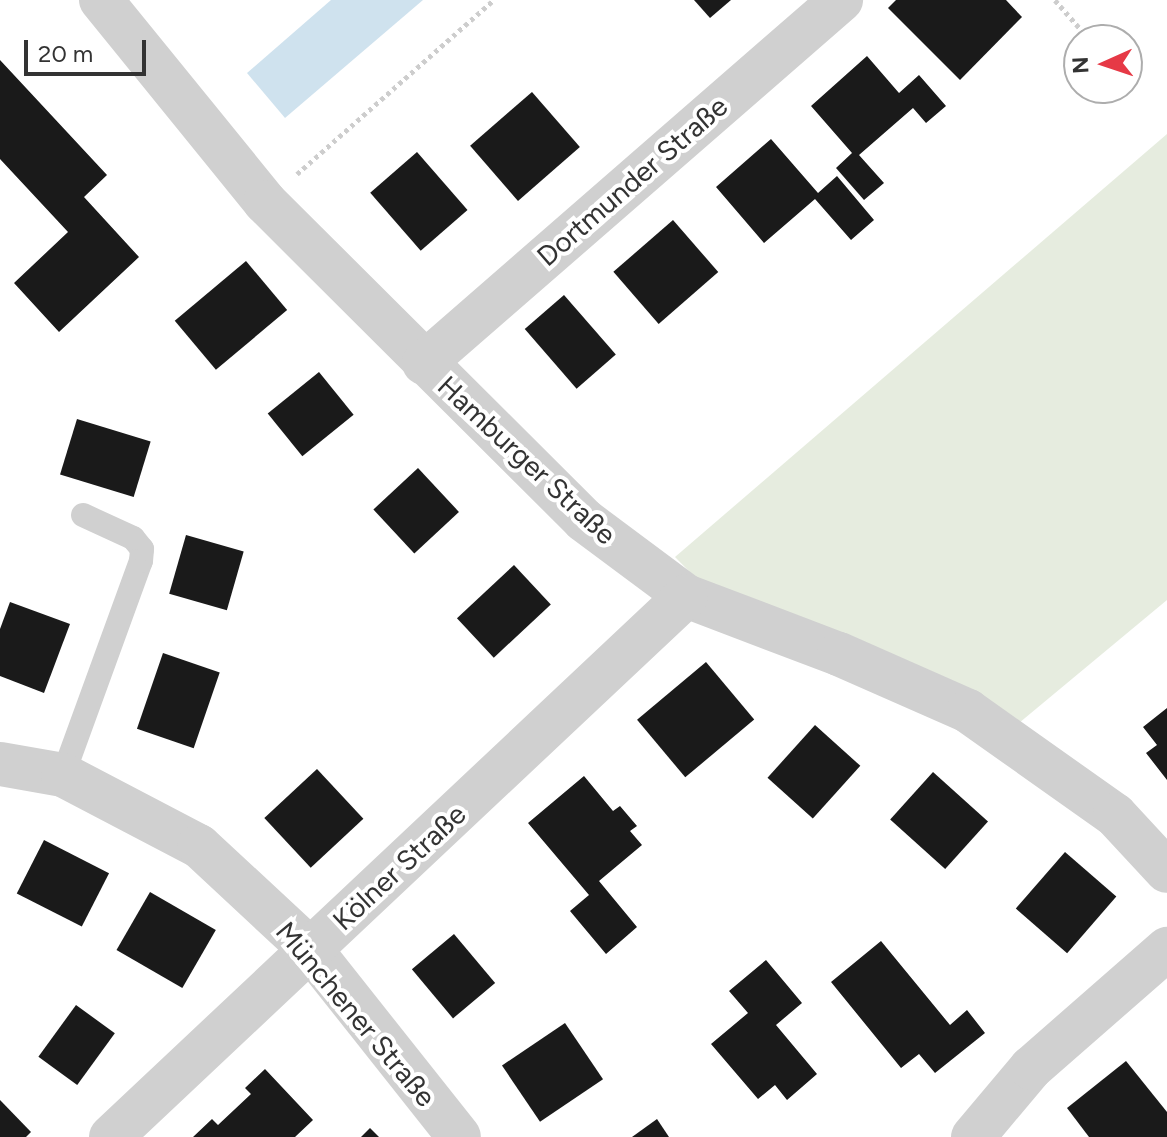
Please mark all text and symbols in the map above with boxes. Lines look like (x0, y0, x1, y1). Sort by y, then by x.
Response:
scale bar (28, 24, 150, 74)
north arrow (1063, 24, 1143, 104)
text: 20 m (38, 39, 93, 68)
text: N (1067, 56, 1094, 74)
street label: Dortmunder Straße (530, 89, 734, 273)
street label: Hamburger Straße (431, 369, 623, 551)
street label: Kölner Straße (326, 797, 472, 937)
street label: Münchener Straße (269, 915, 443, 1113)

